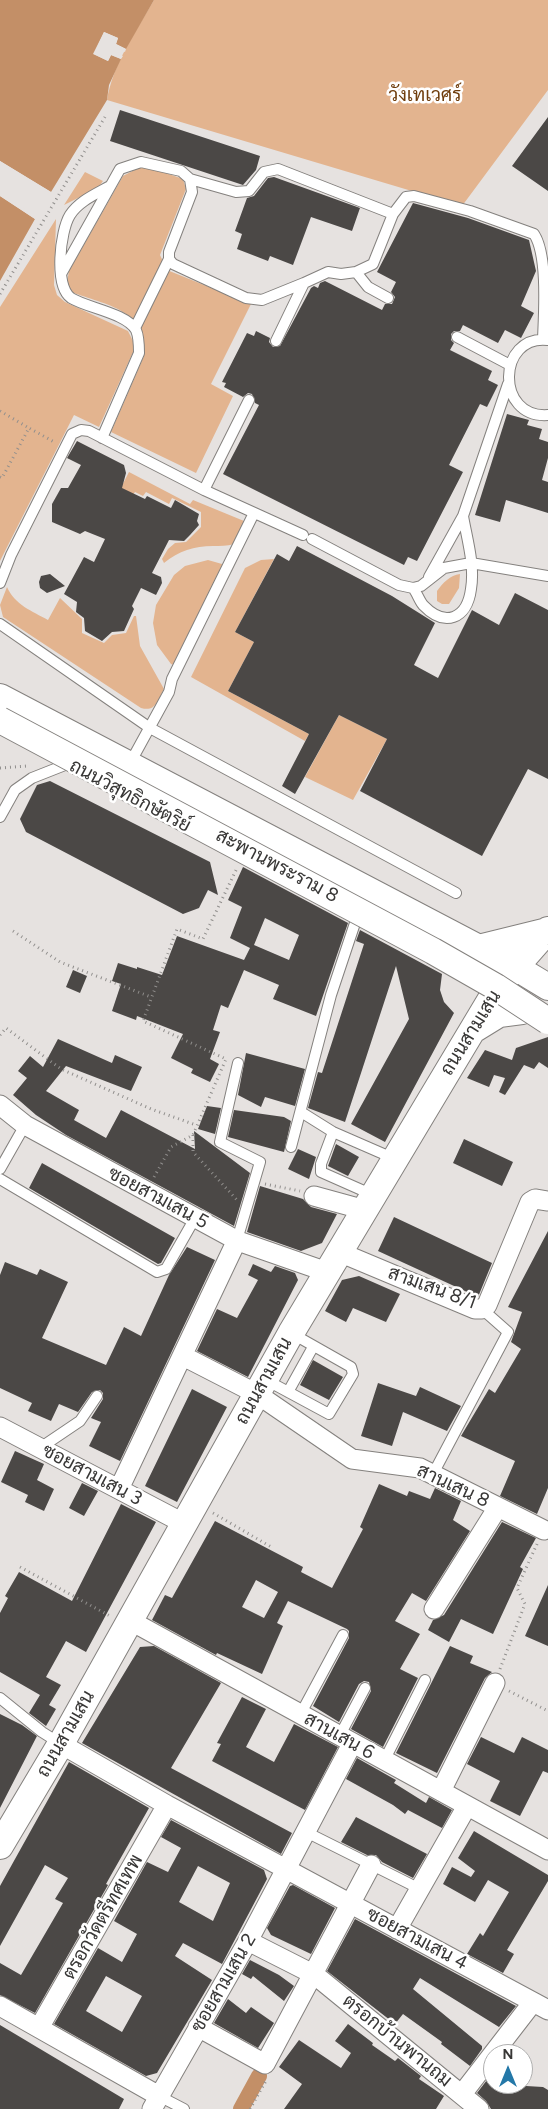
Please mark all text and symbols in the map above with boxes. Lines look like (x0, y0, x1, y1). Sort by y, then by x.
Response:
park label: วังเทเวศร์ (389, 84, 461, 106)
street label: ถนนวิสุทธิกษัตริย์ (65, 754, 195, 838)
street label: สะพานพระราม 8 (212, 824, 342, 908)
street label: ถนนสามเสน (436, 986, 506, 1080)
street label: ซอยสามเสน 5 (104, 1162, 212, 1234)
street label: สามเสน 8/1 (385, 1261, 479, 1315)
street label: ถนนสามเสน (231, 1333, 297, 1429)
street label: ซอยสามเสน 3 (38, 1439, 146, 1511)
street label: สานเสน 8 (413, 1459, 493, 1513)
street label: ถนนสามเสน (32, 1687, 100, 1781)
street label: สานเสน 6 (300, 1707, 378, 1765)
street label: ตรอกวัดตรีทศเทพ (58, 1850, 148, 1984)
street label: ซอยสามเสน 4 (363, 1903, 471, 1975)
street label: ซอยสามเสน 2 (187, 1930, 261, 2036)
street label: ตรอกบ้านพานถม (338, 1990, 456, 2092)
north arrow (483, 2044, 533, 2094)
text: N (503, 2046, 513, 2063)

